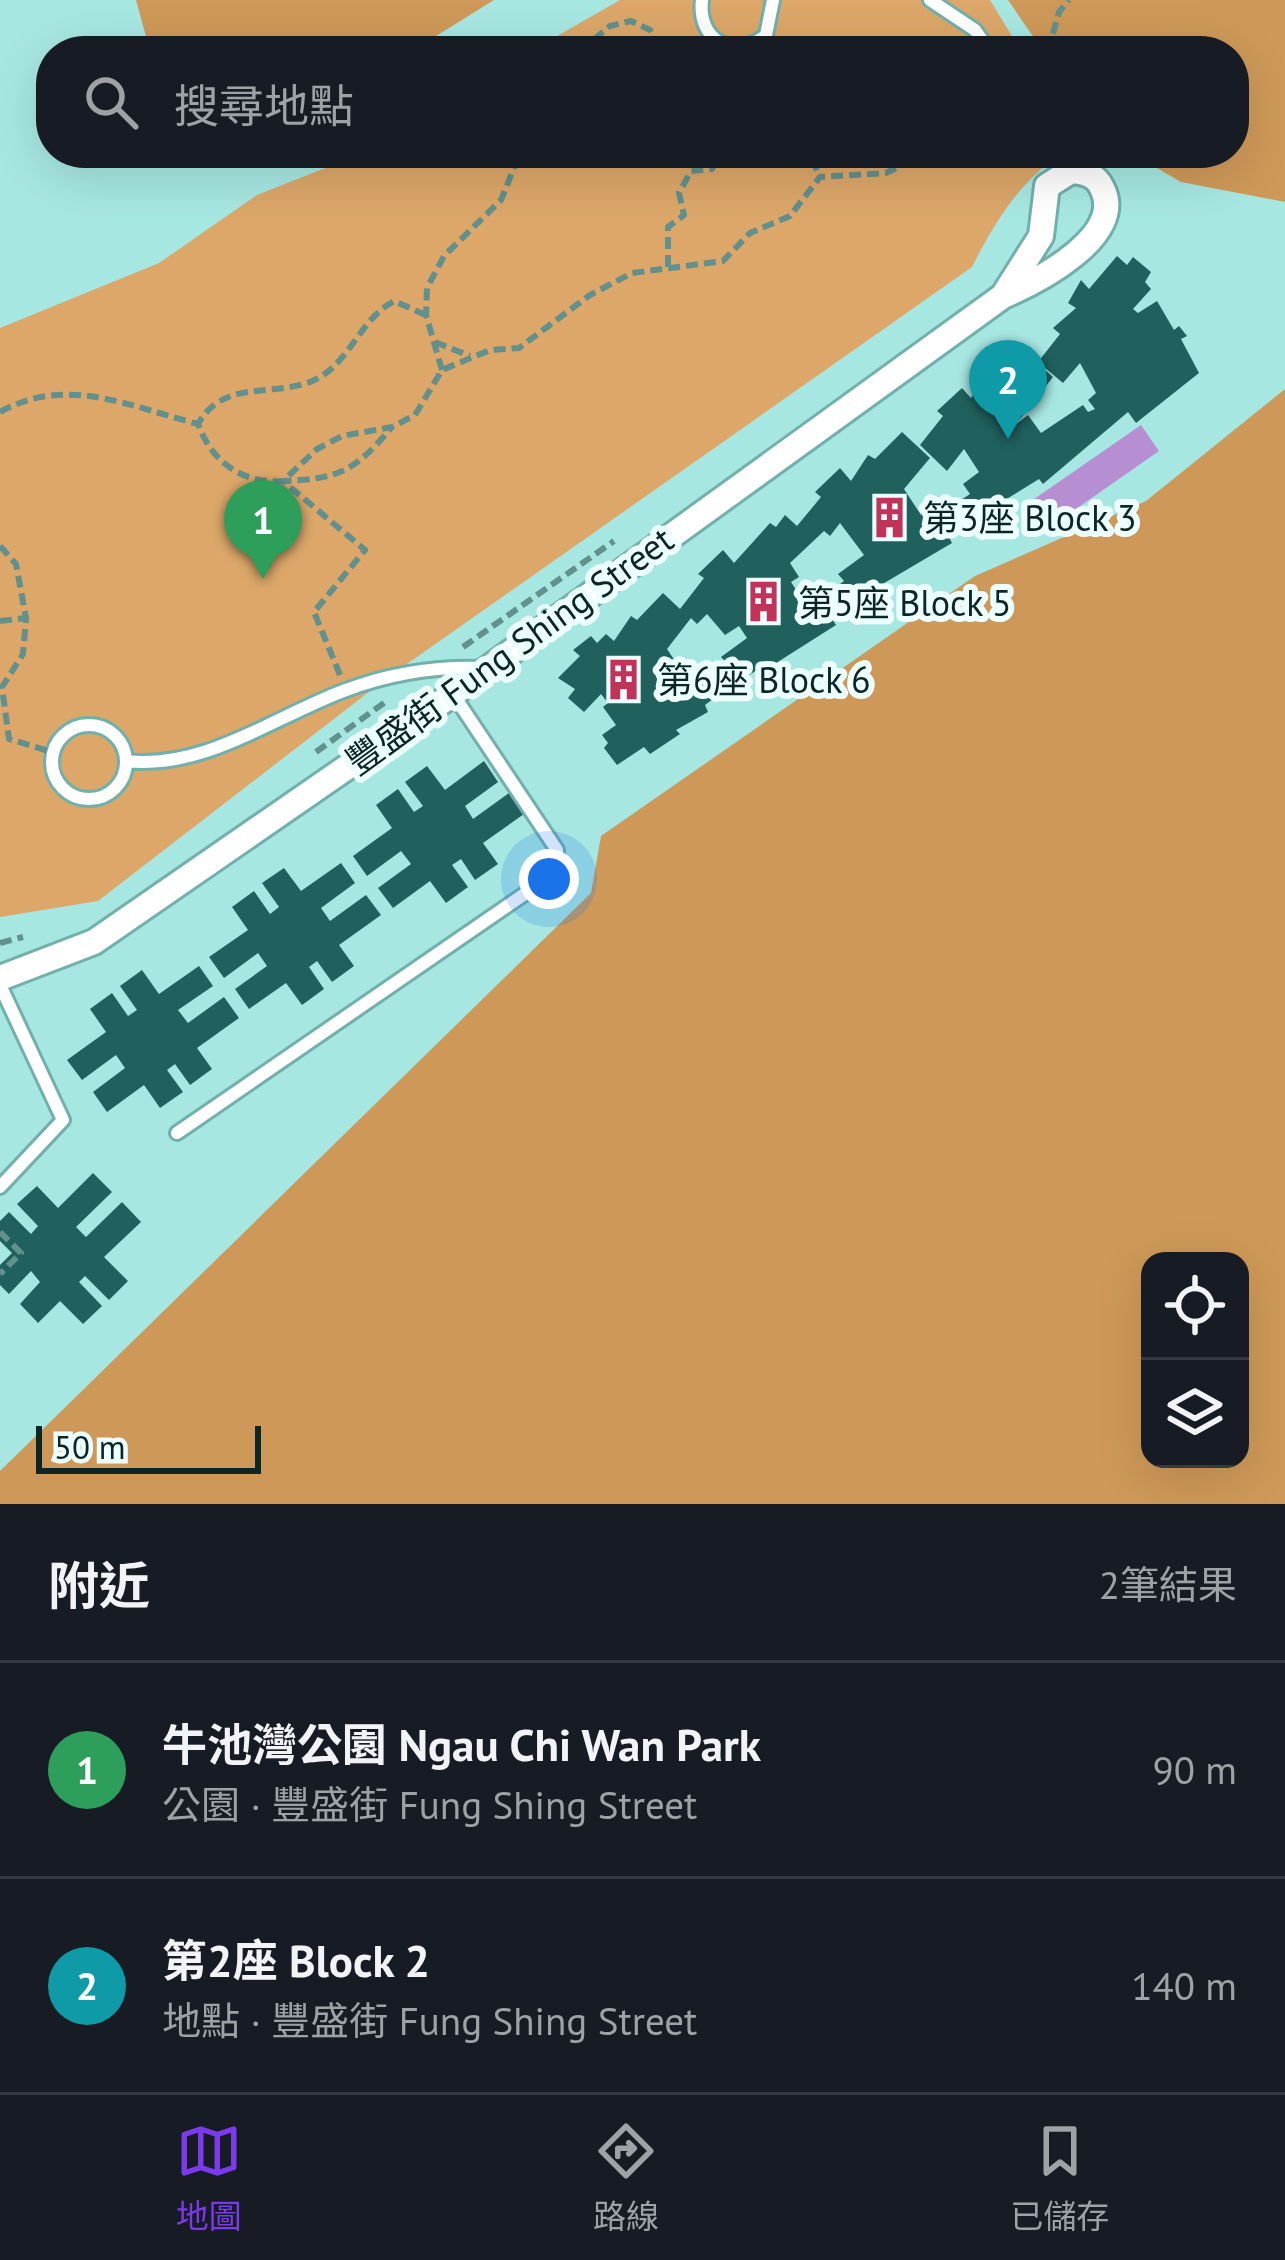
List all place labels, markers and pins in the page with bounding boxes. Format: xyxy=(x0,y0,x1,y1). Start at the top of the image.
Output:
pin: 2 xyxy=(969,340,1047,439)
pin: 1 xyxy=(224,480,302,579)
building icon: 第3座 Block 3 xyxy=(866,494,912,540)
place label: 第3座 Block 3 xyxy=(923,494,1137,541)
building icon: 第5座 Block 5 xyxy=(741,579,787,625)
place label: 第5座 Block 5 xyxy=(798,579,1012,626)
building icon: 第6座 Block 6 xyxy=(600,656,646,702)
place label: 第6座 Block 6 xyxy=(657,656,871,703)

